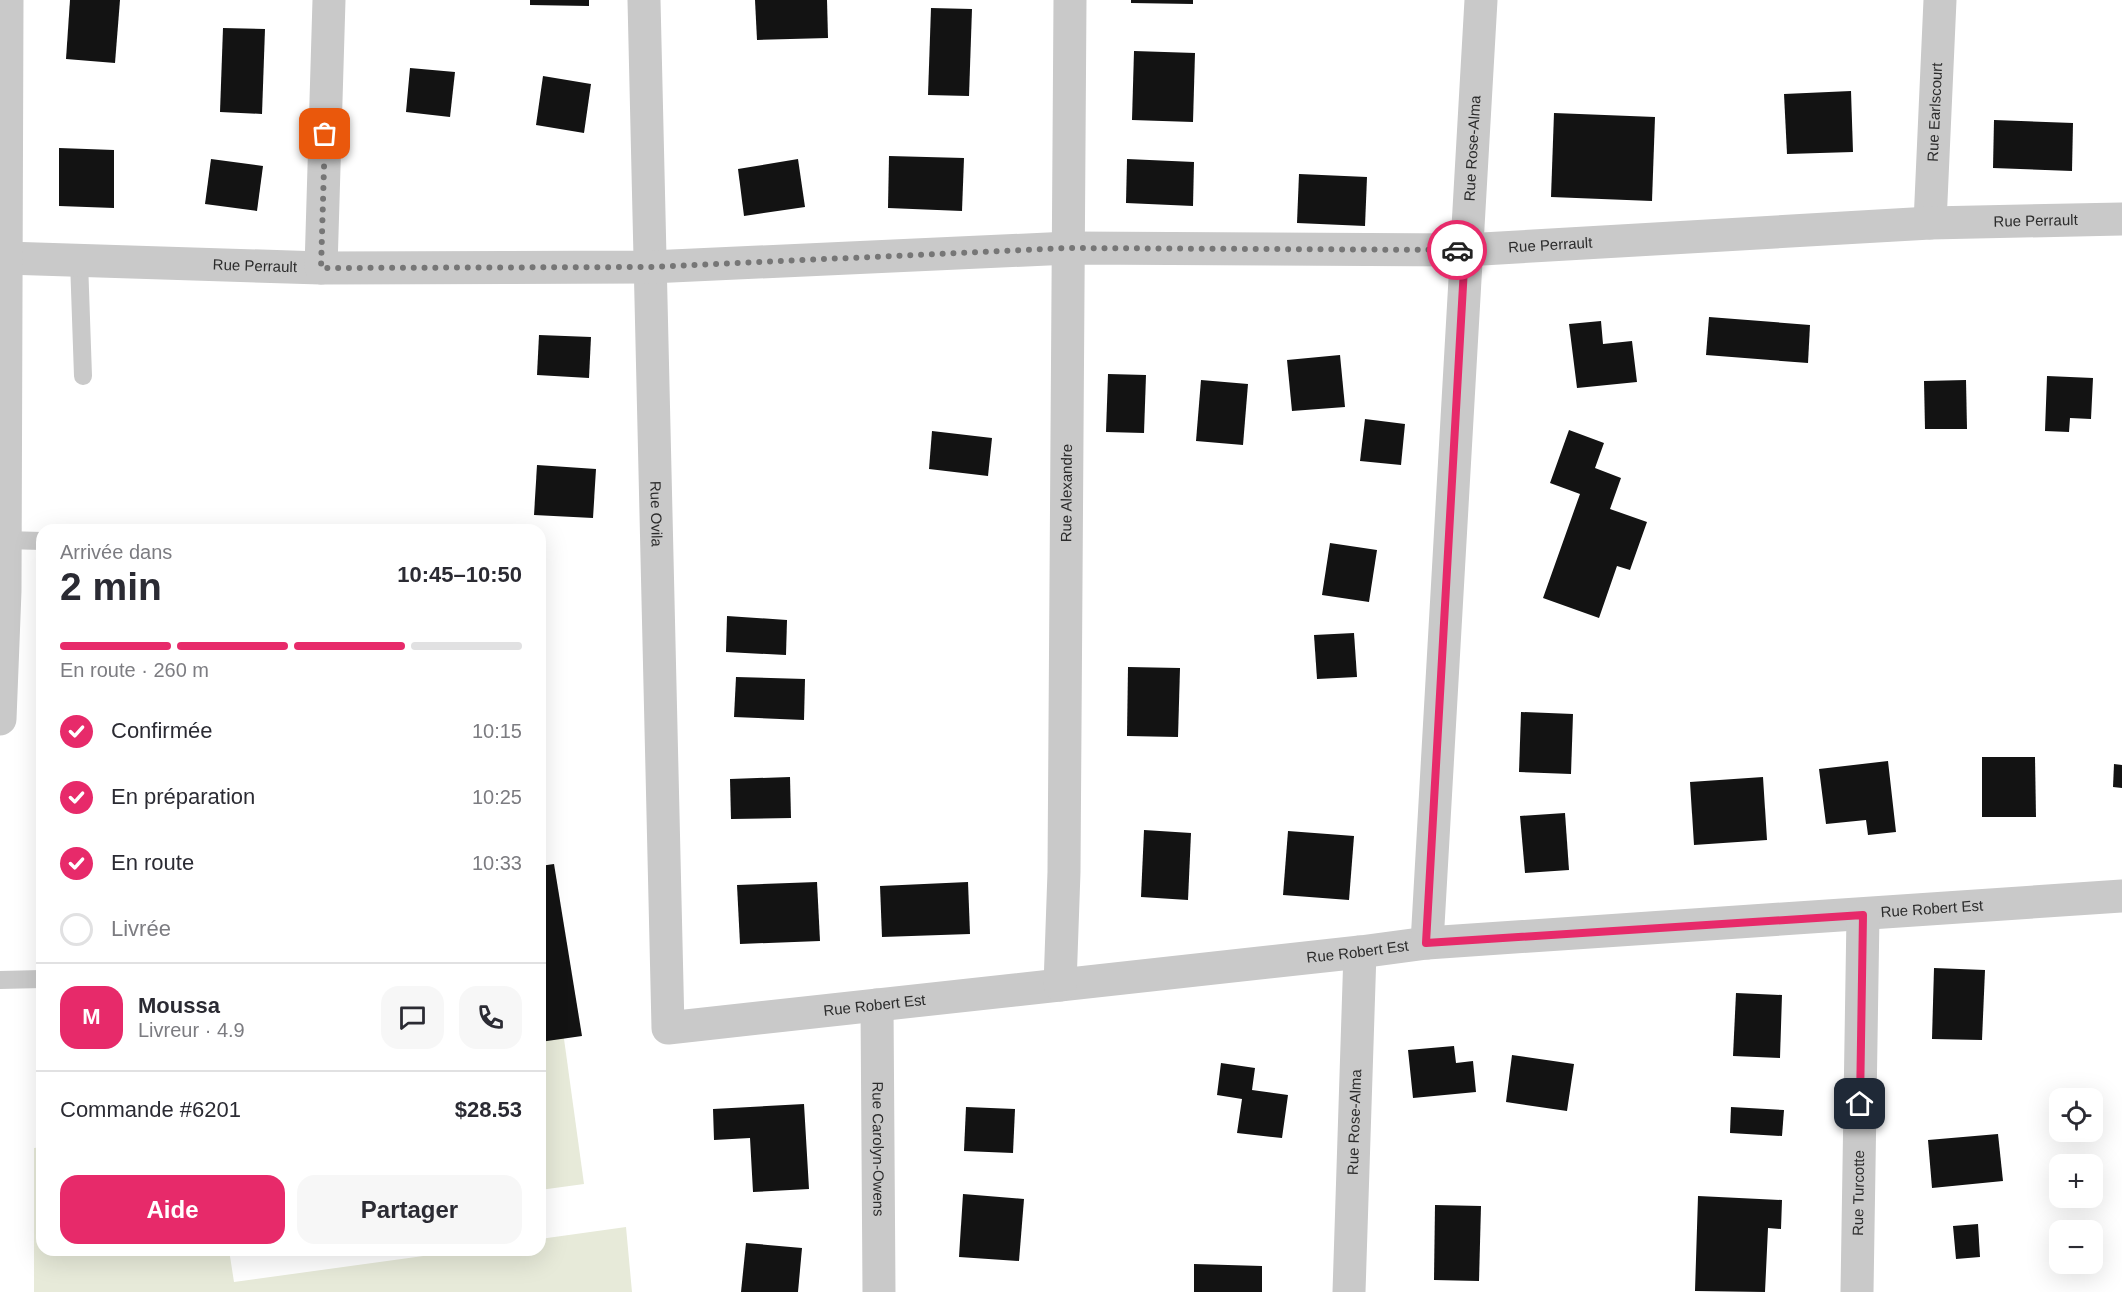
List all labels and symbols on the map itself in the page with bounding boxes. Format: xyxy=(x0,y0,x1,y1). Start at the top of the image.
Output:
street label: Rue Earlscourt xyxy=(1924,61,1945,162)
street label: Rue Rose-Alma xyxy=(1460,94,1484,202)
pin xyxy=(299,108,350,159)
street label: Rue Perrault xyxy=(1993,211,2079,230)
courier xyxy=(1427,220,1487,280)
street label: Rue Perrault xyxy=(1508,234,1594,255)
street label: Rue Perrault xyxy=(213,256,298,275)
street label: Rue Alexandre xyxy=(1057,444,1075,542)
street label: Rue Ovila xyxy=(647,481,666,548)
street label: Rue Robert Est xyxy=(1880,896,1984,920)
street label: Rue Robert Est xyxy=(1306,936,1410,966)
street label: Rue Robert Est xyxy=(822,991,927,1019)
street label: Rue Rose-Alma xyxy=(1344,1068,1364,1175)
pin xyxy=(1834,1078,1885,1129)
street label: Rue Carolyn-Owens xyxy=(870,1081,887,1217)
street label: Rue Turcotte xyxy=(1849,1150,1867,1236)

